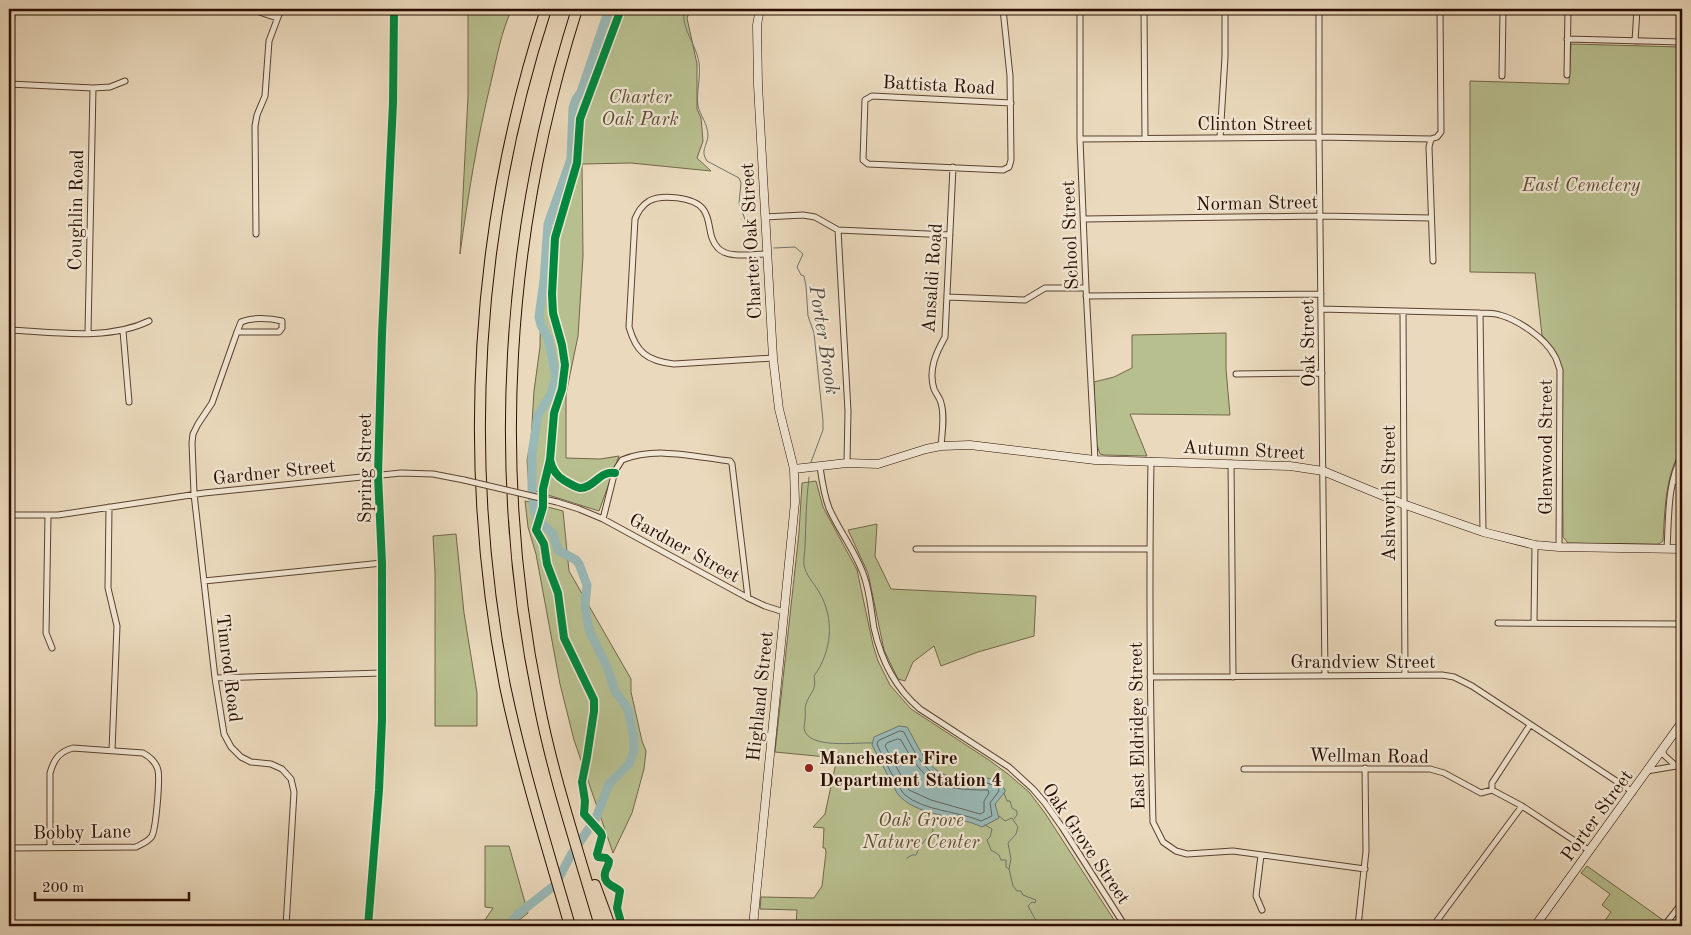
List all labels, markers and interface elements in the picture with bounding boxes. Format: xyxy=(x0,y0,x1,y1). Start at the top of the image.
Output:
street label: Battista Road xyxy=(882,74,996,99)
park label: Charter Oak Park xyxy=(601,89,679,130)
street label: Clinton Street xyxy=(1197,116,1313,135)
street label: Coughlin Road xyxy=(67,149,88,271)
street label: Charter Oak Street xyxy=(739,162,766,320)
park label: East Cemetery xyxy=(1521,177,1640,196)
street label: School Street xyxy=(1060,180,1083,290)
street label: Norman Street xyxy=(1196,194,1318,215)
street label: Ansaldi Road xyxy=(920,222,947,334)
water label: Porter Brook xyxy=(804,283,842,397)
street label: Oak Street xyxy=(1299,299,1320,387)
street label: Glenwood Street xyxy=(1538,379,1557,515)
street label: Spring Street xyxy=(357,413,376,523)
street label: Ashworth Street xyxy=(1381,425,1400,561)
street label: Autumn Street xyxy=(1182,439,1306,464)
street label: Gardner Street xyxy=(212,458,337,489)
street label: Gardner Street xyxy=(625,511,742,587)
street label: Timrod Road xyxy=(211,613,244,723)
street label: Highland Street xyxy=(745,630,778,762)
street label: East Eldridge Street xyxy=(1128,642,1149,810)
street label: Grandview Street xyxy=(1290,654,1436,673)
street label: Wellman Road xyxy=(1309,747,1429,768)
place label: Manchester Fire Department Station 4 xyxy=(819,750,1002,791)
marker: Manchester Fire Department Station 4 xyxy=(803,762,815,774)
street label: Porter Street xyxy=(1559,767,1637,866)
street label: Oak Grove Street xyxy=(1037,780,1132,908)
park label: Oak Grove Nature Center xyxy=(862,812,980,853)
street label: Bobby Lane xyxy=(33,823,131,844)
scale bar xyxy=(35,870,189,902)
text: 200 m xyxy=(42,881,84,896)

